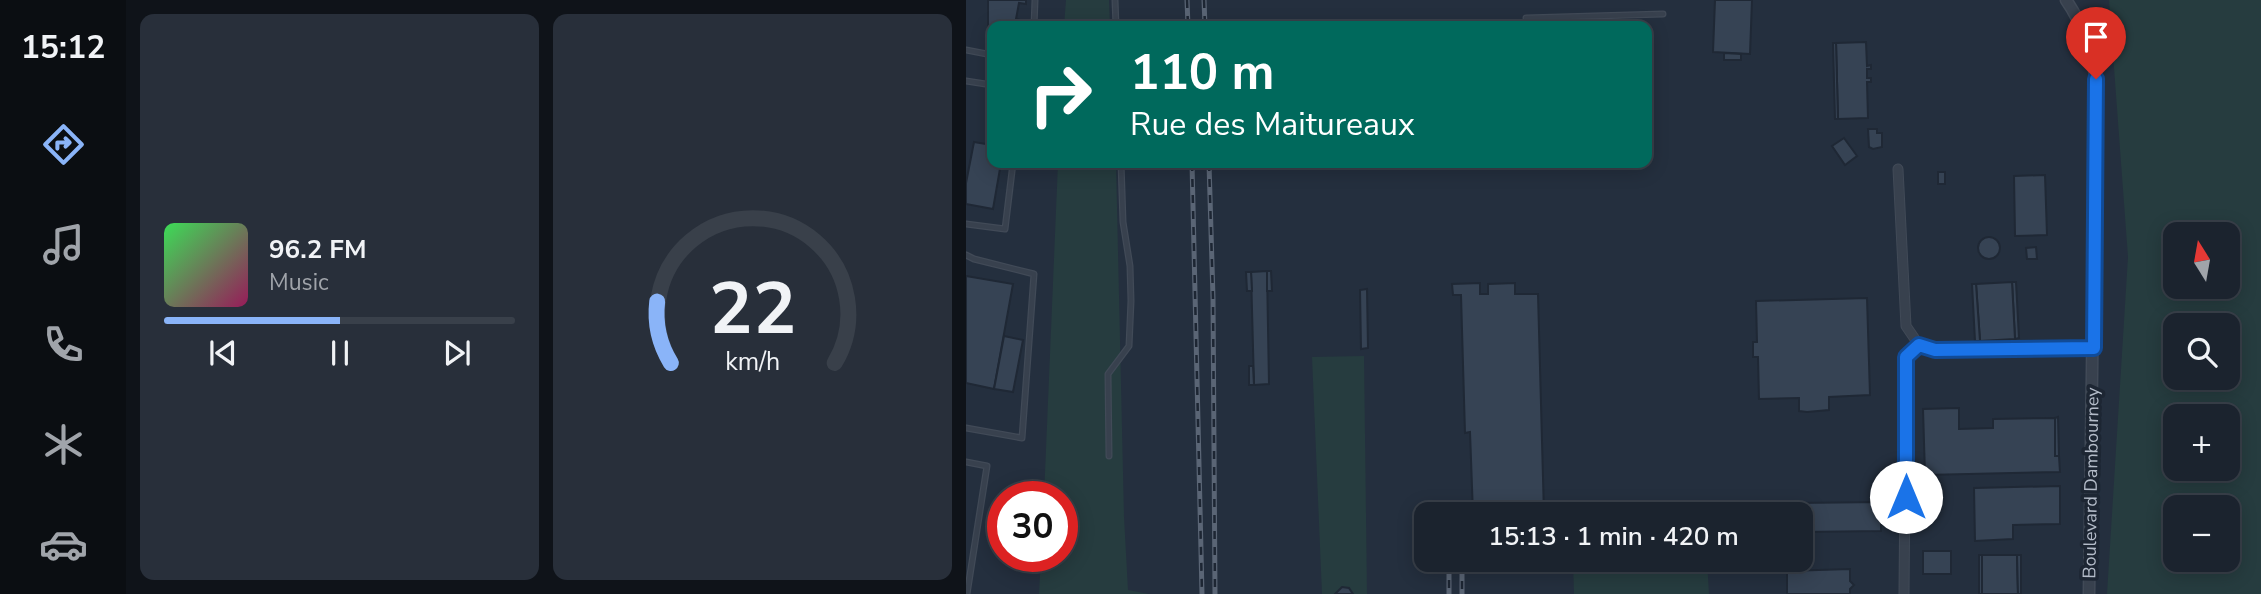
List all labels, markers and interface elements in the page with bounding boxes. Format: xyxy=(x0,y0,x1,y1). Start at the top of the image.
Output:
pin xyxy=(2066,7,2126,79)
icon: arrive xyxy=(2077,18,2115,56)
text: 15:12 xyxy=(21,26,105,69)
text: 110 m xyxy=(1130,39,1274,106)
icon: right xyxy=(1015,49,1106,140)
text: Rue des Maitureaux xyxy=(1130,103,1415,146)
icon: directions xyxy=(39,120,88,169)
icon: music xyxy=(39,220,88,269)
north arrow xyxy=(2163,222,2240,299)
map controls xyxy=(2163,222,2240,572)
text: 96.2 FM xyxy=(269,232,366,267)
text: 22 xyxy=(709,259,796,359)
text: Music xyxy=(269,267,329,298)
button: search xyxy=(2163,313,2240,390)
icon: phone xyxy=(39,320,88,369)
icon: previous xyxy=(204,334,242,372)
icon: pause xyxy=(321,334,359,372)
icon: next xyxy=(438,334,476,372)
text: km/h xyxy=(725,345,780,379)
street label: Boulevard Dambourney xyxy=(2077,386,2105,579)
button: + xyxy=(2163,404,2240,481)
icon: climate xyxy=(39,420,88,469)
position arrow xyxy=(1869,460,1943,534)
speed limit sign: 30 xyxy=(987,481,1078,572)
button: − xyxy=(2163,495,2240,572)
text: 15:13 · 1 min · 420 m xyxy=(1488,519,1739,554)
icon: car xyxy=(39,520,88,569)

